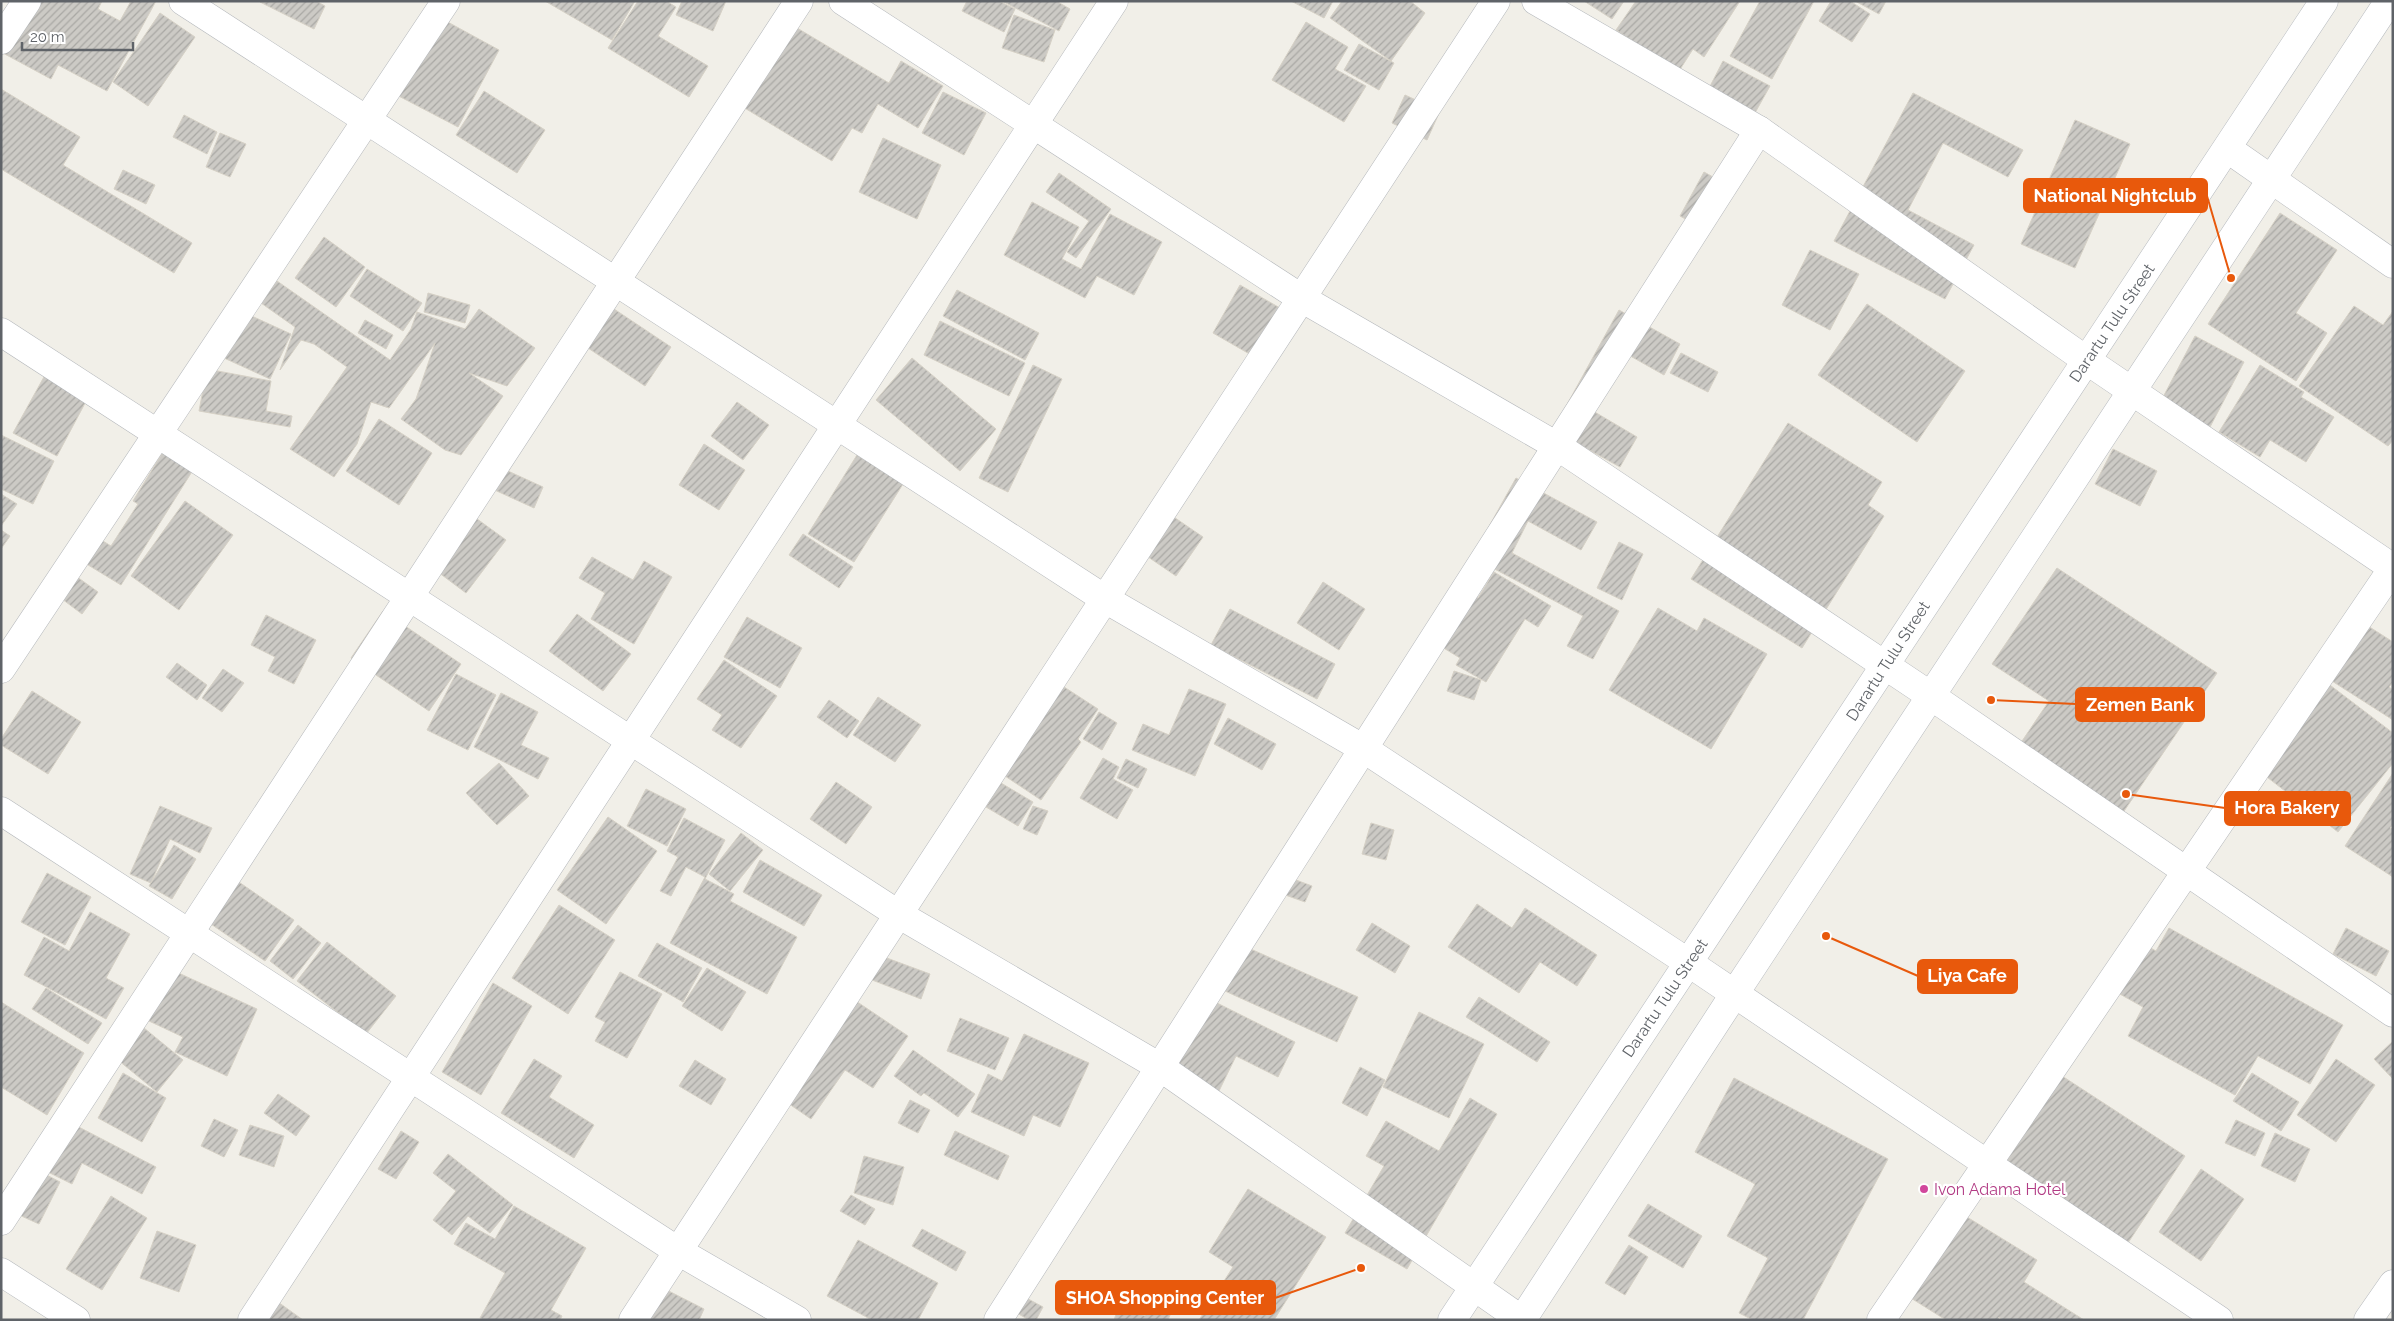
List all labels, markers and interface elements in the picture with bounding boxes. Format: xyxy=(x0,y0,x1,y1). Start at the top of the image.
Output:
scale bar xyxy=(22,20,134,52)
text: 20 m xyxy=(30,28,65,46)
callout: National Nightclub xyxy=(2024,179,2207,212)
text: National Nightclub xyxy=(2034,185,2196,206)
street label: Darartu Tulu Street xyxy=(2065,260,2159,386)
street label: Darartu Tulu Street xyxy=(1842,597,1934,724)
callout: Zemen Bank xyxy=(2076,688,2204,721)
text: Zemen Bank xyxy=(2086,694,2195,715)
callout: Hora Bakery xyxy=(2225,792,2350,825)
text: Hora Bakery xyxy=(2234,797,2340,818)
street label: Darartu Tulu Street xyxy=(1618,935,1712,1061)
callout: Liya Cafe xyxy=(1918,960,2017,993)
text: Liya Cafe xyxy=(1927,965,2007,986)
place label: Ivon Adama Hotel xyxy=(1934,1180,2066,1199)
marker: Ivon Adama Hotel xyxy=(1918,1183,1930,1195)
callout: SHOA Shopping Center xyxy=(1056,1281,1275,1314)
text: SHOA Shopping Center xyxy=(1066,1287,1264,1308)

